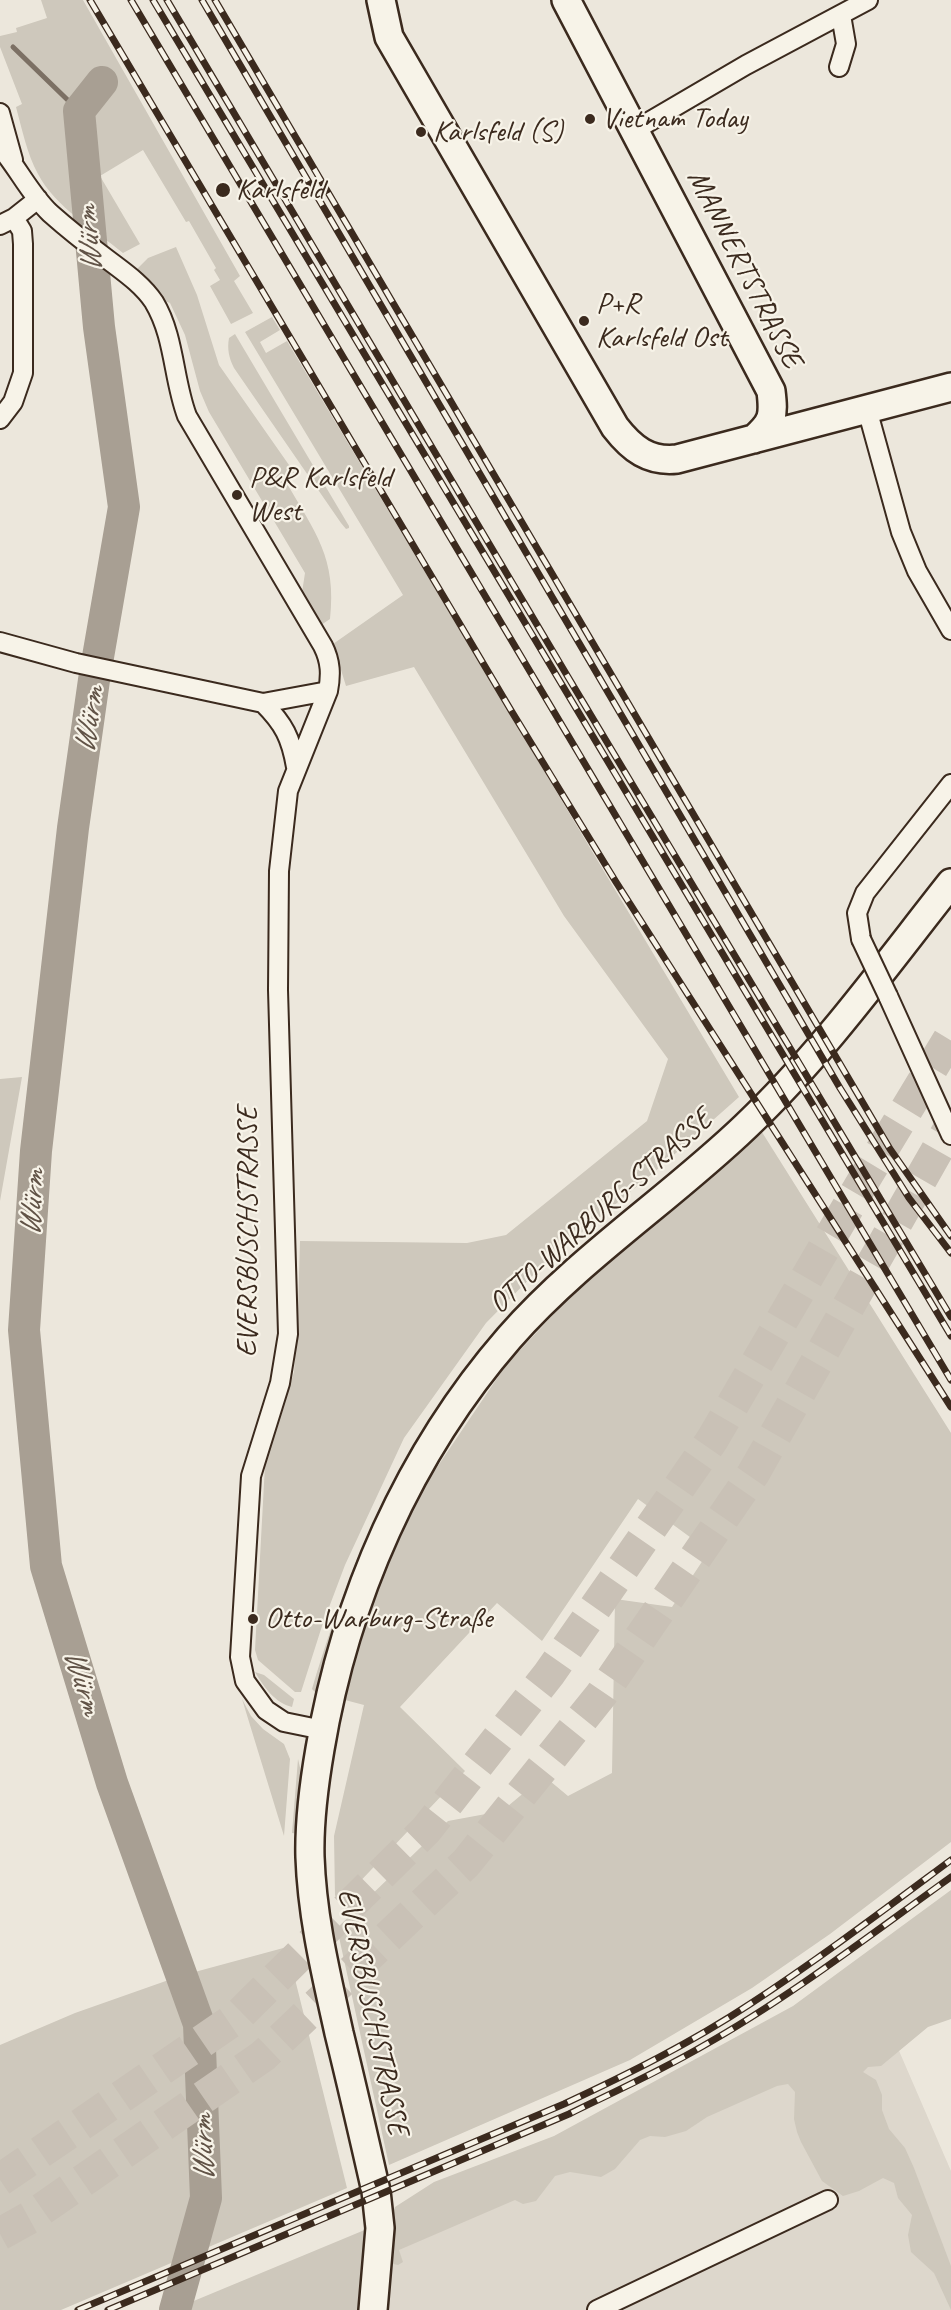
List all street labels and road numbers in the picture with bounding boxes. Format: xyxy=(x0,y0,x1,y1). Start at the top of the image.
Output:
street label: MANNERTSTRASSE xyxy=(679,164,809,374)
street label: OTTO-WARBURG-STRASSE xyxy=(482,1102,720,1322)
street label: EVERSBUSCHSTRASSE xyxy=(230,1107,266,1357)
street label: EVERSBUSCHSTRASSE xyxy=(328,1886,416,2138)

